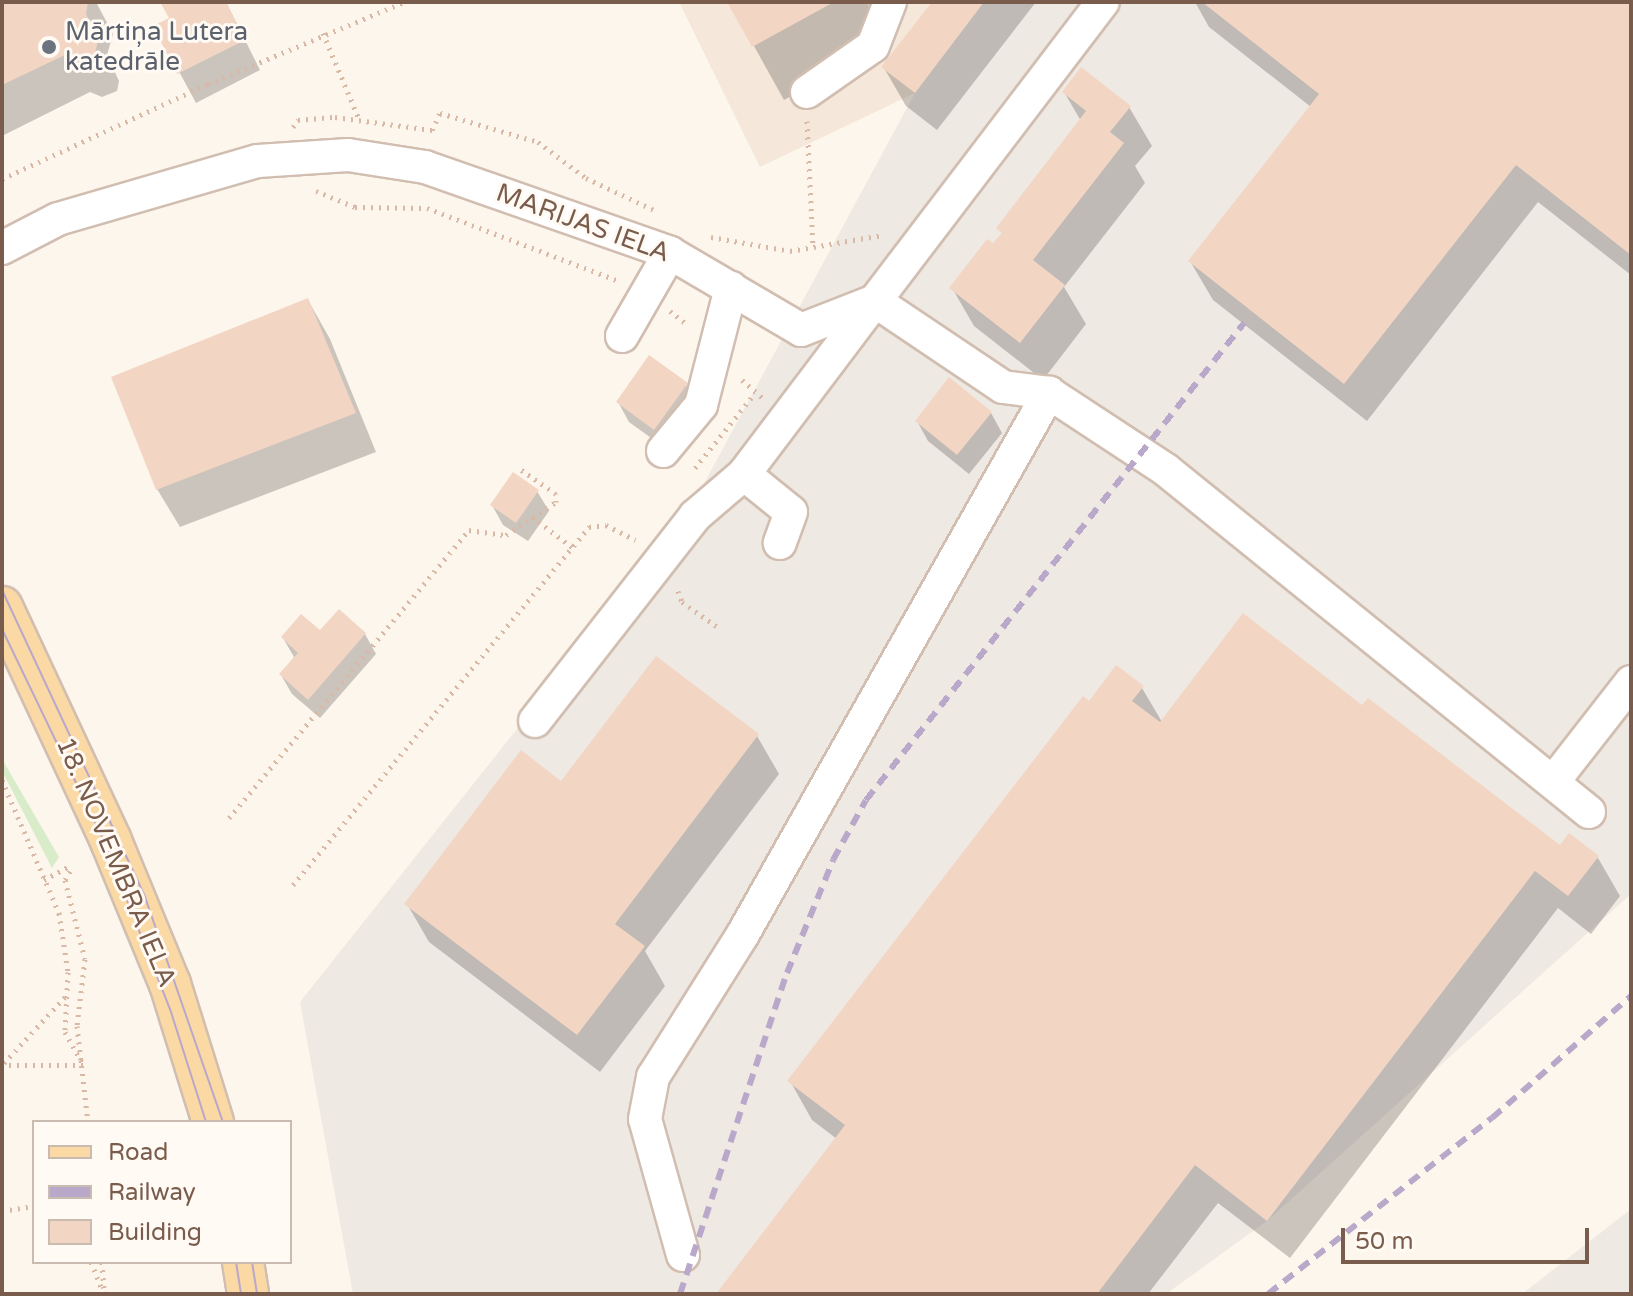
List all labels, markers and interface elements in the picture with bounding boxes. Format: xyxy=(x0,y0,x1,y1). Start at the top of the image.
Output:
place label: Mārtiņa Lutera katedrāle xyxy=(65,16,248,78)
marker: Mārtiņa Lutera katedrāle xyxy=(40,38,58,56)
street label: MARIJAS IELA xyxy=(492,177,674,269)
street label: 18. NOVEMBRA IELA xyxy=(49,733,183,991)
legend xyxy=(32,1120,292,1264)
text: Road xyxy=(108,1138,168,1167)
text: Railway xyxy=(108,1178,196,1207)
scale bar xyxy=(1345,1212,1593,1262)
text: Building xyxy=(108,1218,202,1247)
text: 50 m xyxy=(1355,1227,1413,1256)

